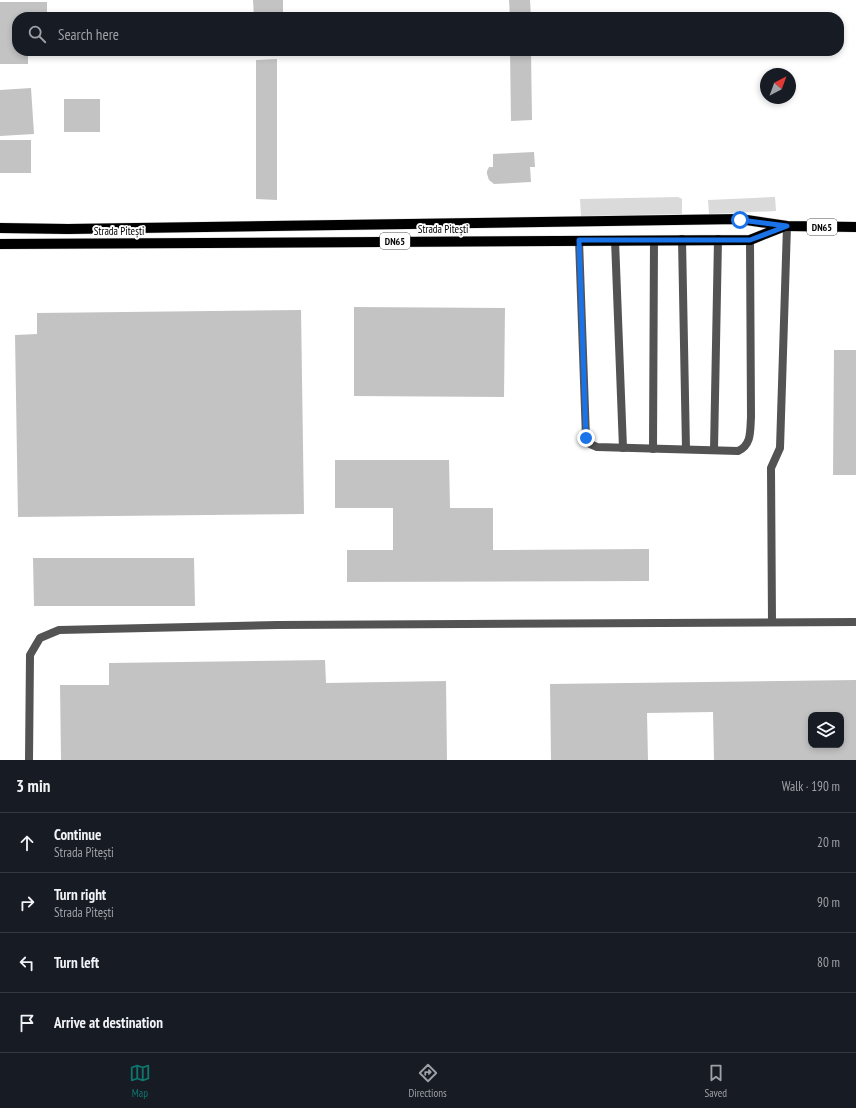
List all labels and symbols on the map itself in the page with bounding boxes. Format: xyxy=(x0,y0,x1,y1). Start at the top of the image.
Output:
north arrow xyxy=(760,68,796,104)
route start xyxy=(731,211,749,229)
road number: DN65 xyxy=(807,219,837,235)
street label: Strada Pitești xyxy=(418,222,468,236)
street label: Strada Pitești xyxy=(94,224,144,238)
road number: DN65 xyxy=(380,233,410,249)
route end xyxy=(577,429,595,447)

